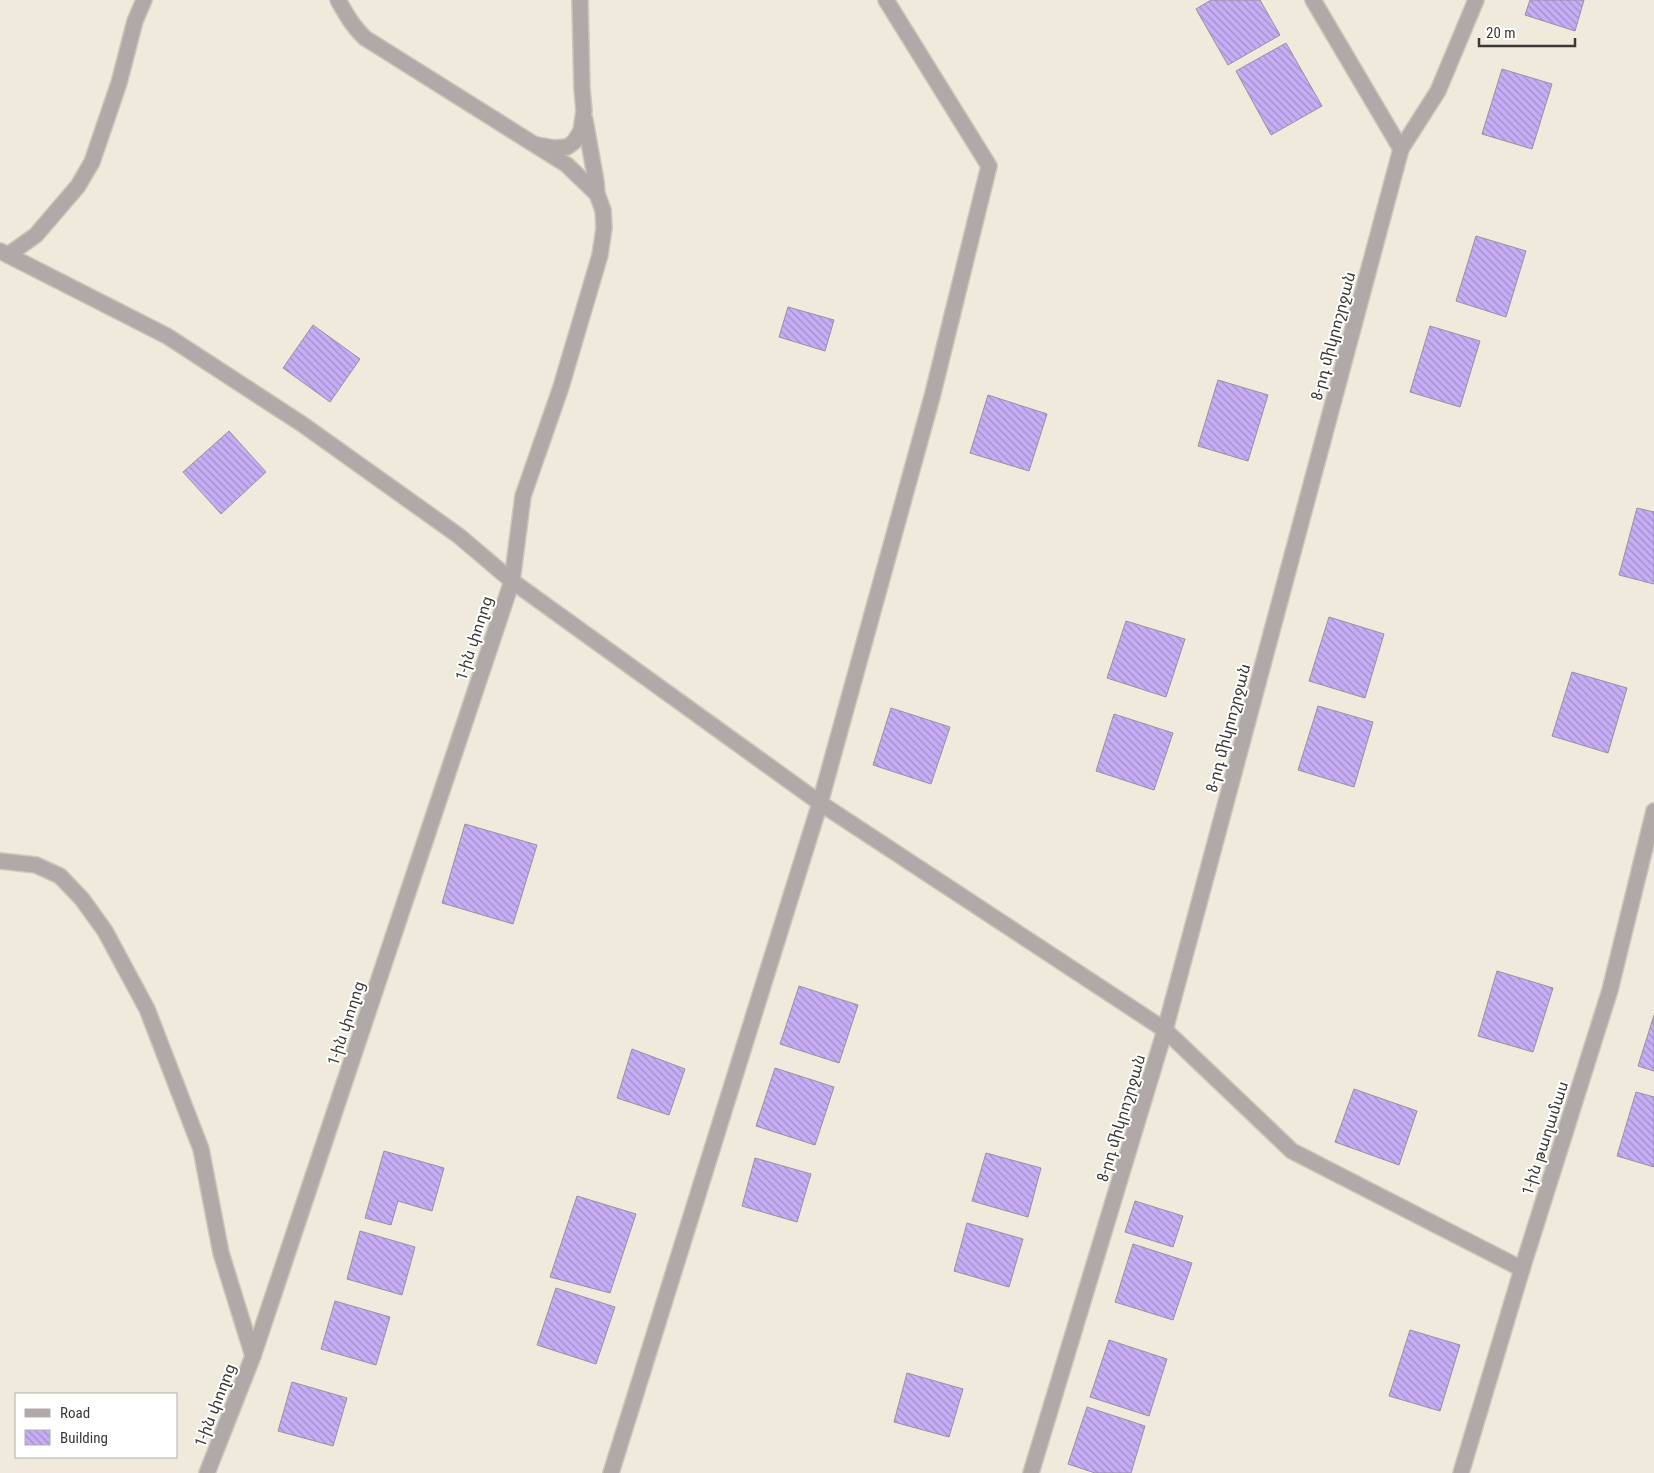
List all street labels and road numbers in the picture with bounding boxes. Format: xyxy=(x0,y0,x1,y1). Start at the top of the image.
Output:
street label: 8-րդ միկրոշրջան xyxy=(1307,270,1359,402)
street label: 1-ին փողոց xyxy=(451,593,497,683)
street label: 8-րդ միկրոշրջան xyxy=(1202,662,1254,794)
street label: 1-ին փողոց xyxy=(323,978,369,1068)
street label: 8-րդ միկրոշրջան xyxy=(1093,1052,1149,1184)
street label: 1-ին թաղամաս xyxy=(1518,1079,1572,1197)
street label: 1-ին փողոց xyxy=(190,1361,240,1449)

